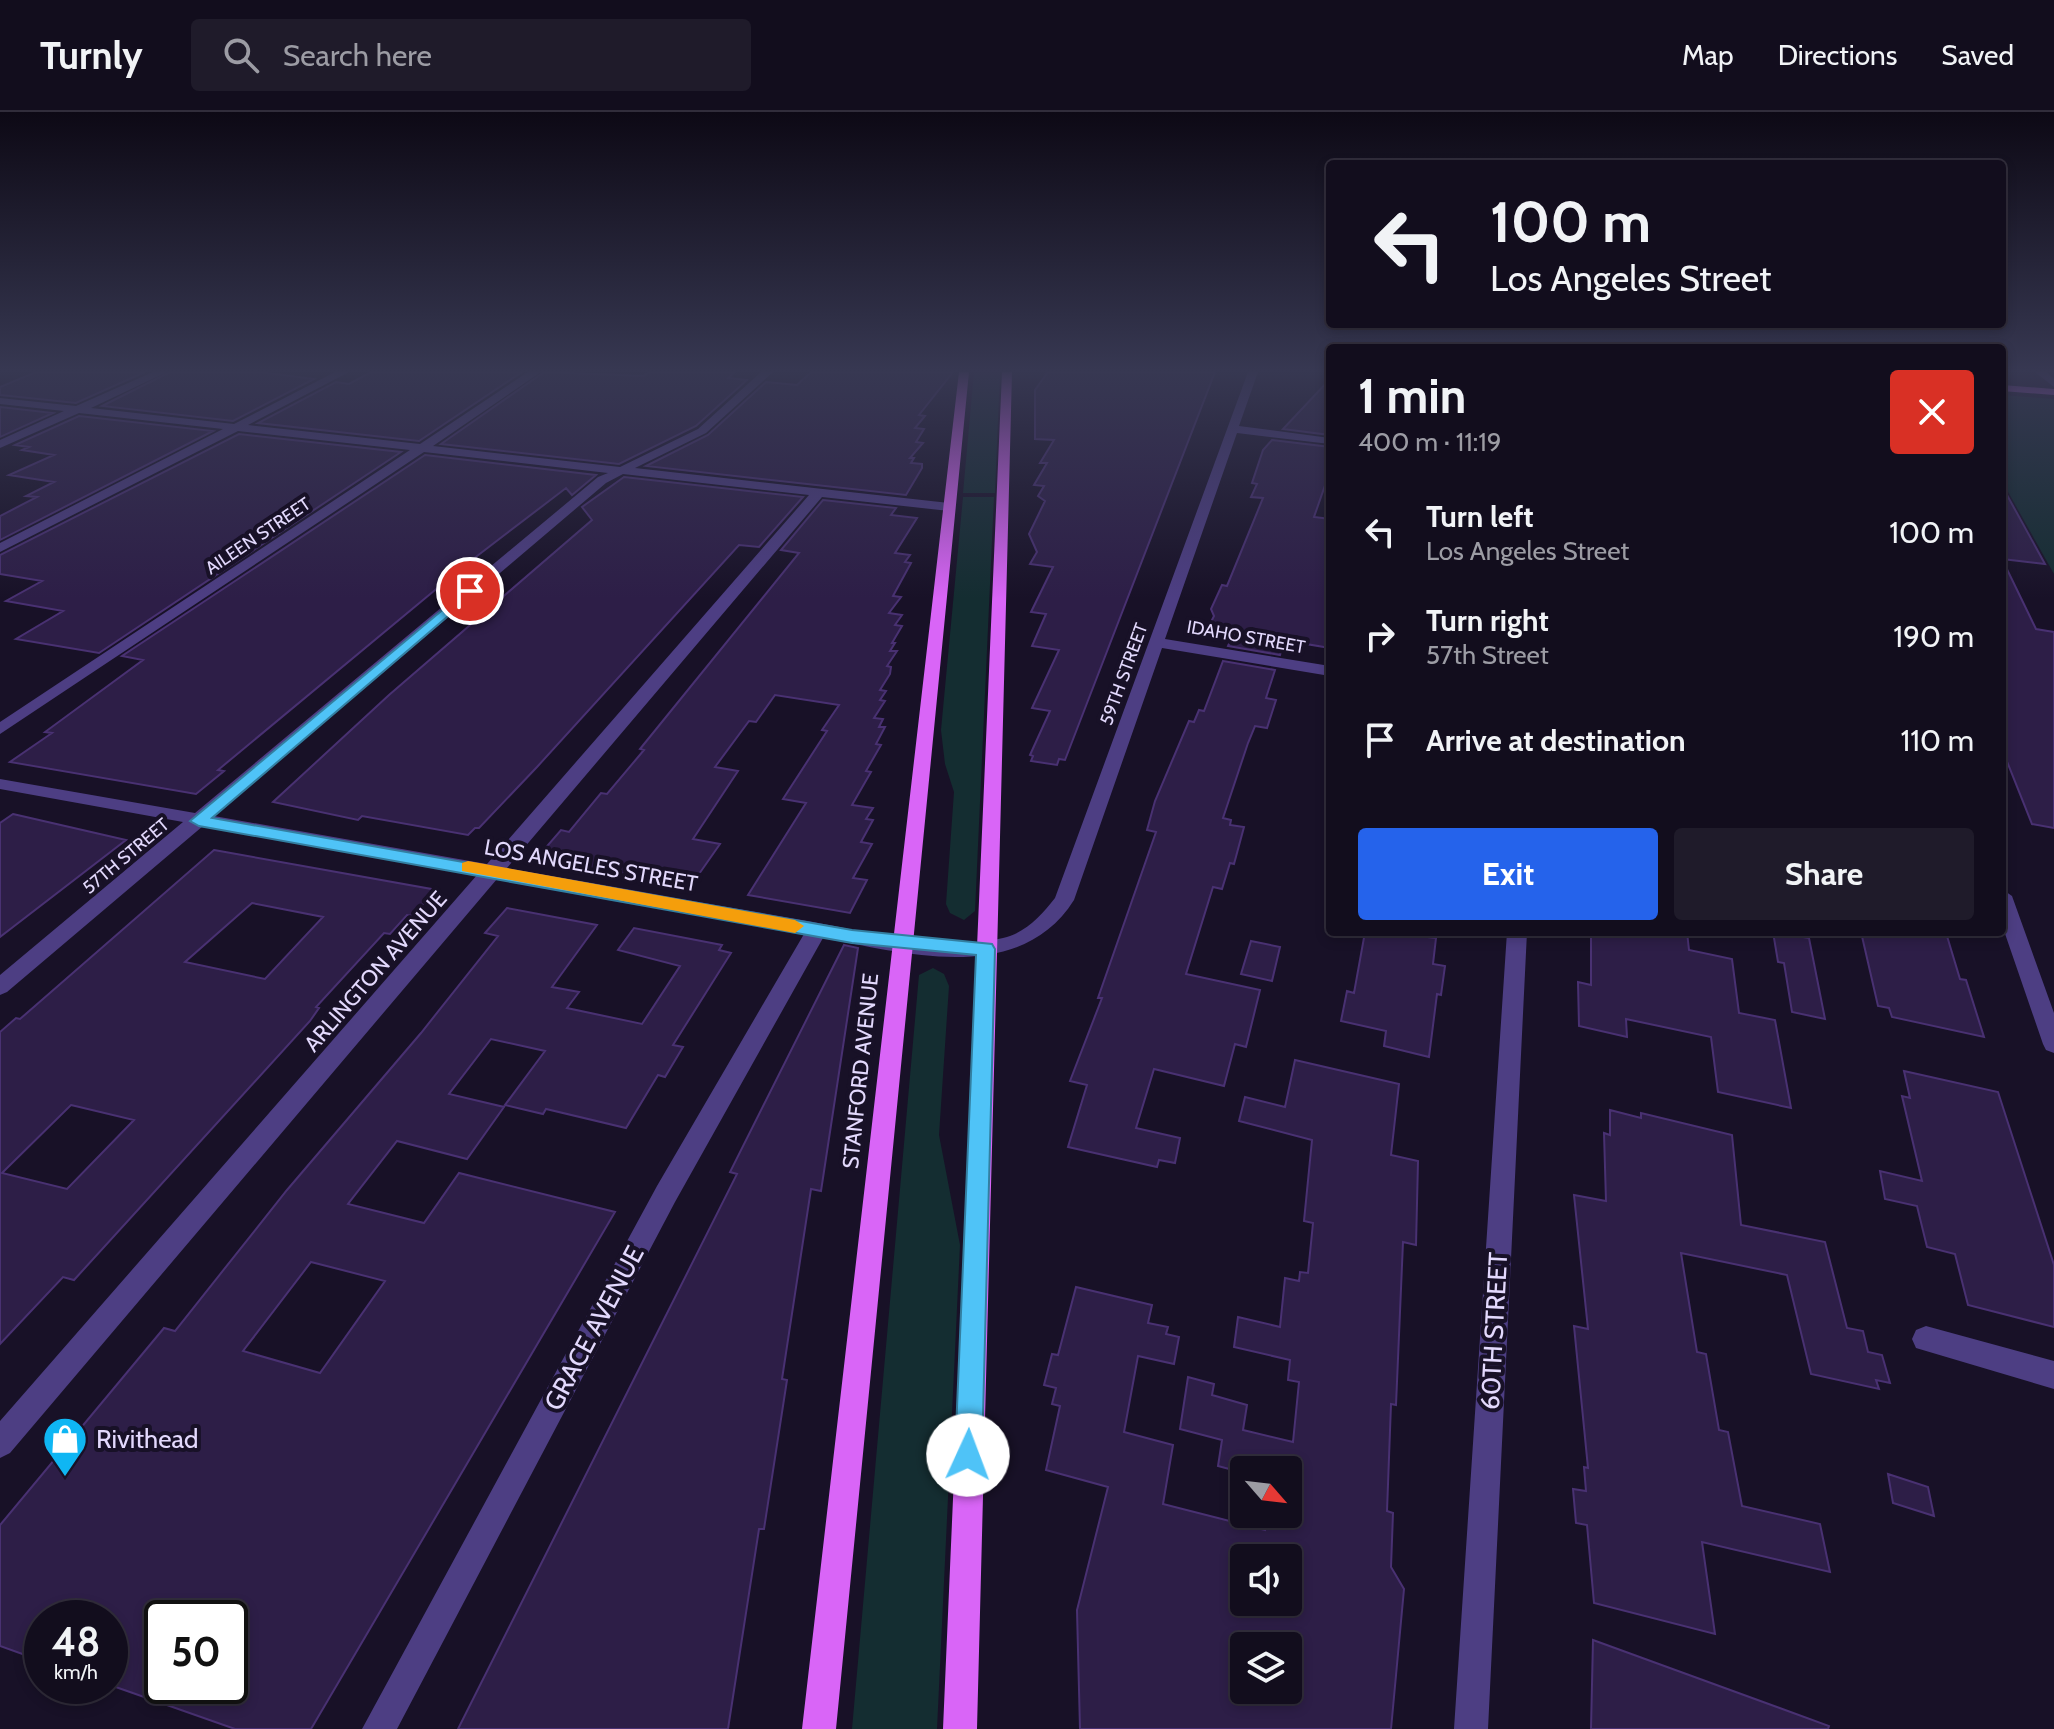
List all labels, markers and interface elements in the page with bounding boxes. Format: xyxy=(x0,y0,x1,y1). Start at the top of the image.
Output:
search box xyxy=(191,19,751,91)
text: Turnly xyxy=(40,32,143,79)
icon: search xyxy=(219,33,263,77)
text: Search here xyxy=(283,37,432,74)
text: Map xyxy=(1682,38,1734,72)
text: Directions xyxy=(1778,38,1897,72)
text: Saved xyxy=(1941,38,2014,72)
text: 100 m xyxy=(1490,188,1651,256)
icon: left xyxy=(1358,192,1462,296)
text: Los Angeles Street xyxy=(1490,256,1771,300)
text: 1 min xyxy=(1358,367,1466,425)
button: close xyxy=(1890,370,1974,454)
text: 400 m · 11:19 xyxy=(1358,426,1501,458)
street label: AILEEN STREET xyxy=(201,493,315,579)
text: Turn left xyxy=(1426,498,1534,535)
icon: left xyxy=(1358,510,1402,554)
text: 100 m xyxy=(1889,514,1974,551)
text: Los Angeles Street xyxy=(1426,535,1629,567)
pin xyxy=(436,557,504,625)
icon: arrive xyxy=(448,569,492,613)
text: Turn right xyxy=(1426,602,1549,639)
icon: right xyxy=(1358,614,1402,658)
street label: IDAHO STREET xyxy=(1185,616,1307,658)
text: 190 m xyxy=(1893,618,1974,655)
street label: 59TH STREET xyxy=(1095,620,1153,728)
text: 57th Street xyxy=(1426,639,1549,671)
icon: arrive xyxy=(1358,718,1402,762)
text: Arrive at destination xyxy=(1426,722,1686,759)
text: 110 m xyxy=(1900,722,1974,759)
street label: 57TH STREET xyxy=(78,813,174,898)
button: Exit xyxy=(1358,828,1658,920)
button: Share xyxy=(1674,828,1974,920)
street label: LOS ANGELES STREET xyxy=(482,833,700,898)
street label: ARLINGTON AVENUE xyxy=(298,886,452,1057)
street label: STANFORD AVENUE xyxy=(837,972,884,1170)
street label: GRACE AVENUE xyxy=(537,1240,651,1416)
street label: 60TH STREET xyxy=(1474,1251,1514,1411)
position arrow xyxy=(926,1413,1010,1497)
shop icon: Rivithead xyxy=(41,1415,89,1478)
place label: Rivithead xyxy=(96,1423,198,1455)
north arrow xyxy=(1230,1456,1302,1528)
map controls xyxy=(1230,1456,1302,1704)
button: sound xyxy=(1230,1544,1302,1616)
speed limit sign: 50 xyxy=(144,1600,248,1704)
text: 48 xyxy=(52,1617,101,1666)
button: layers xyxy=(1230,1632,1302,1704)
text: km/h xyxy=(54,1660,98,1684)

